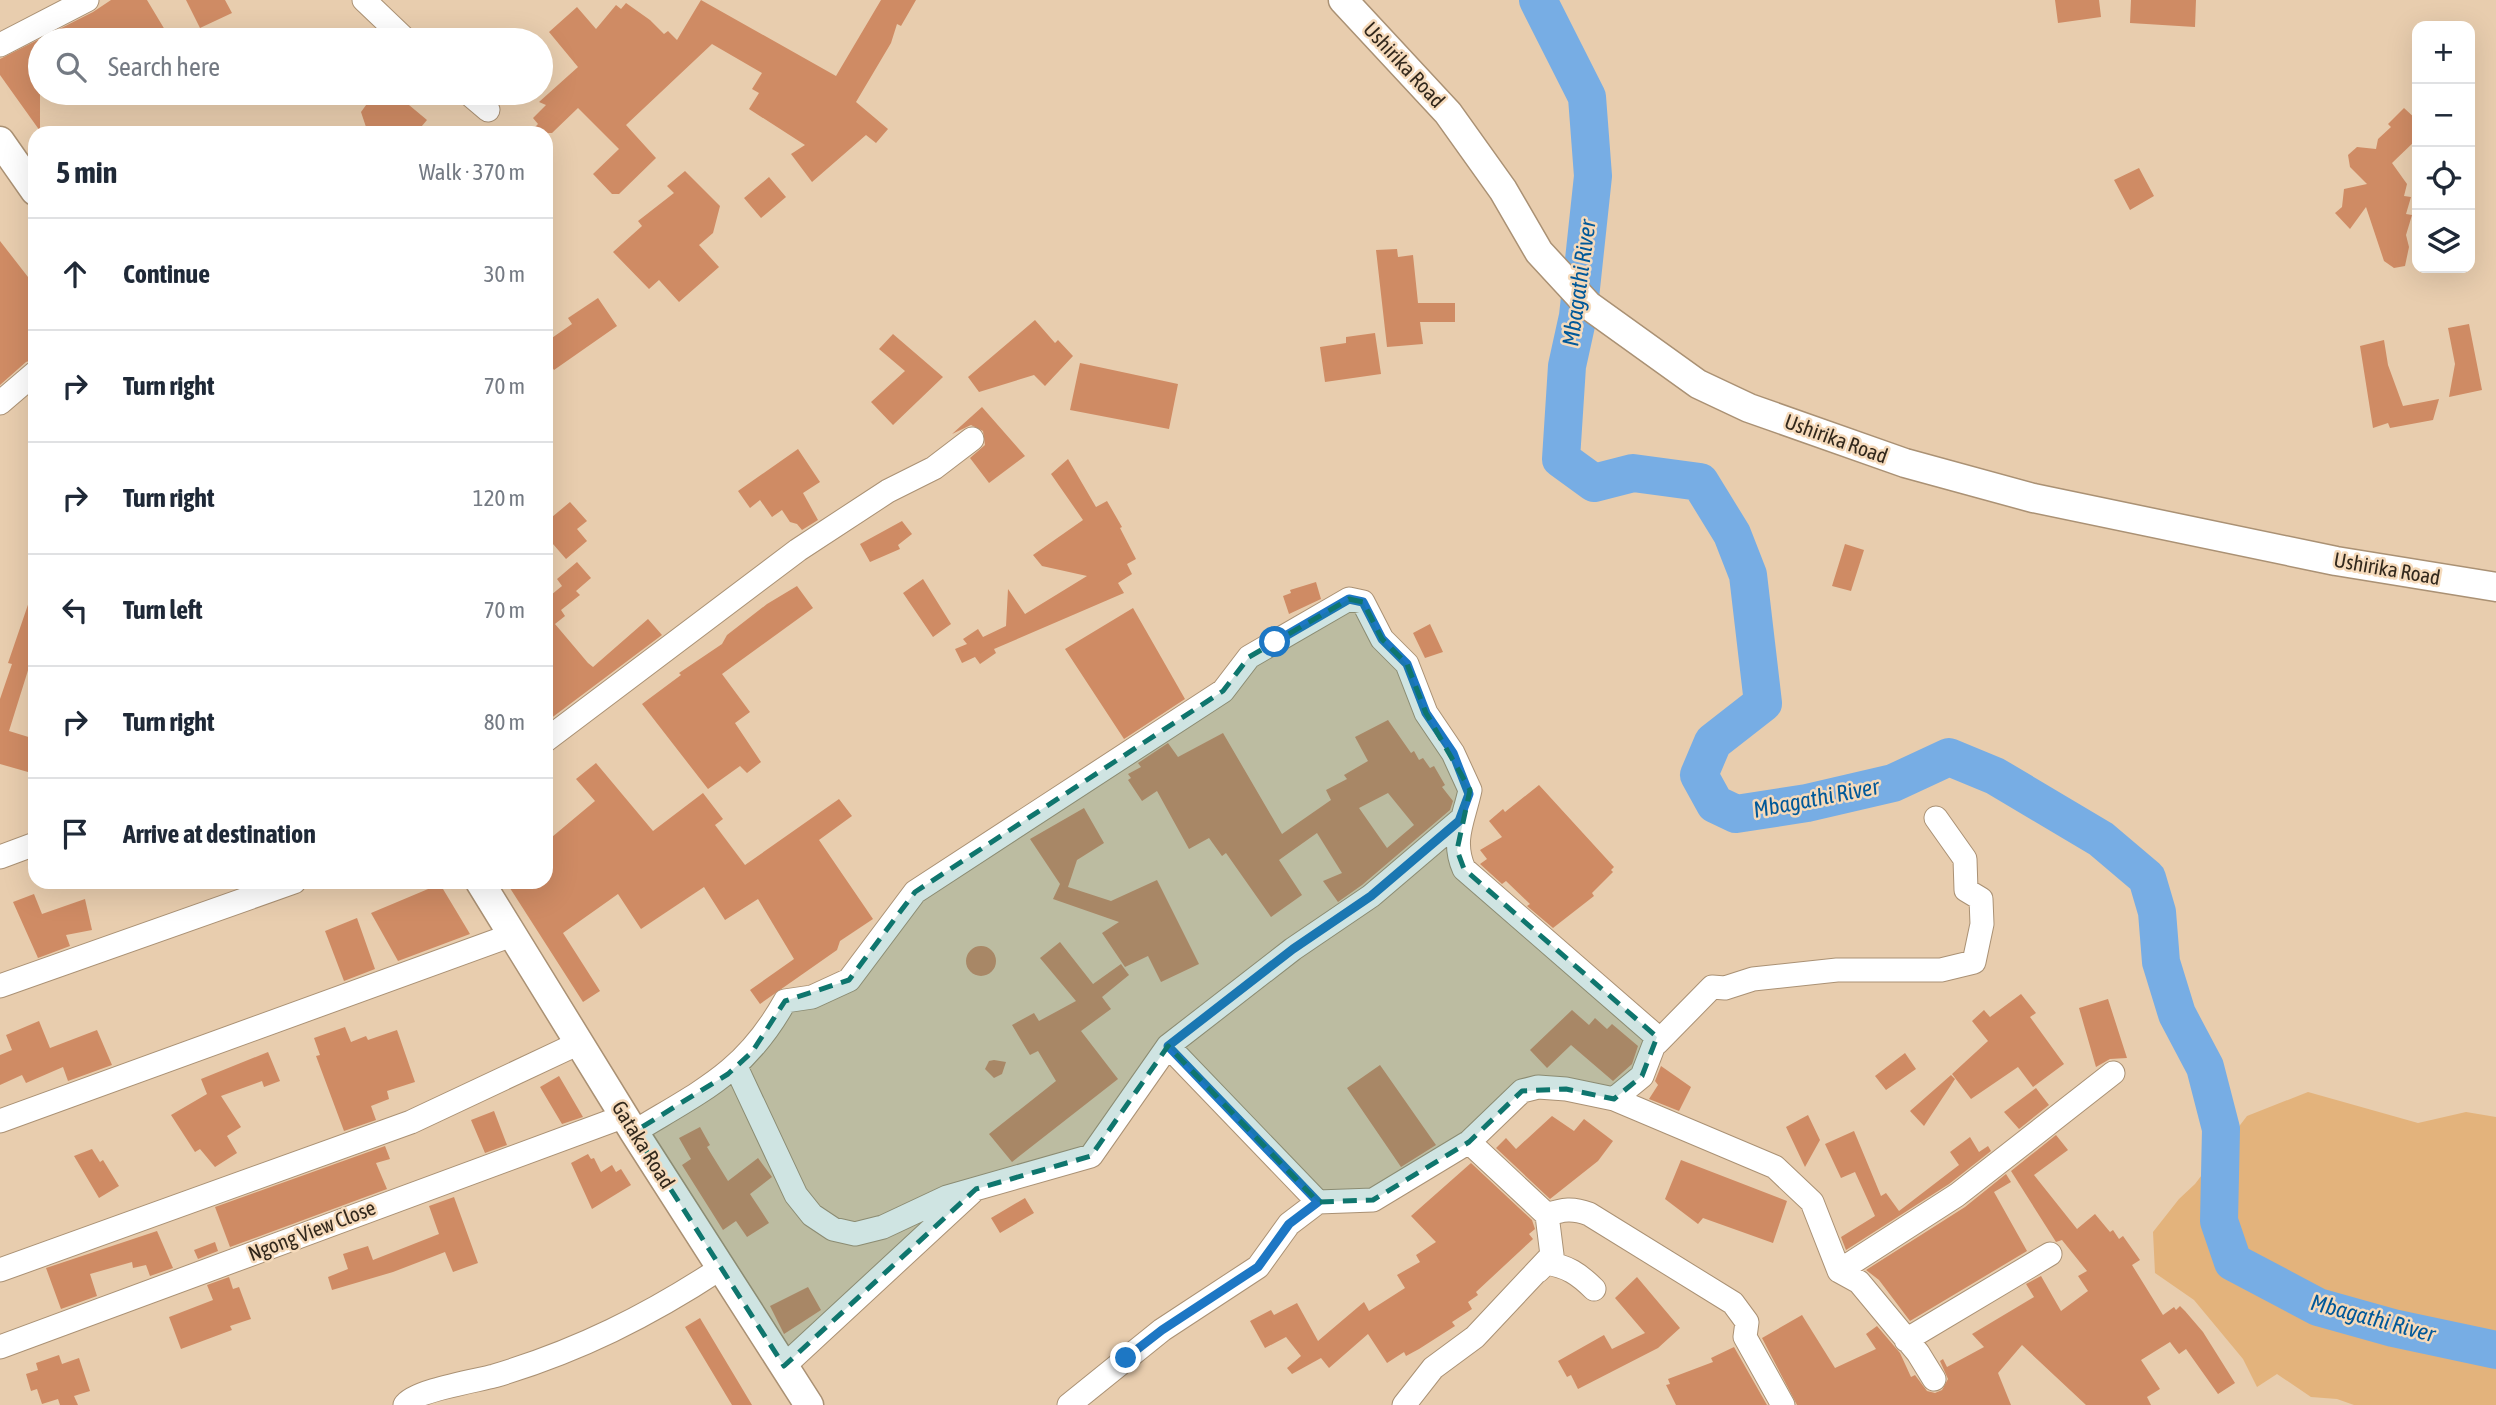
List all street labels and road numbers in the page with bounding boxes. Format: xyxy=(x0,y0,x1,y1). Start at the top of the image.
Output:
street label: Ushirika Road xyxy=(1359,17,1450,112)
street label: Ushirika Road xyxy=(1782,408,1891,468)
street label: Ushirika Road xyxy=(2332,547,2442,589)
street label: Gataka Road xyxy=(608,1096,680,1193)
street label: Ngong View Close xyxy=(245,1195,379,1265)

